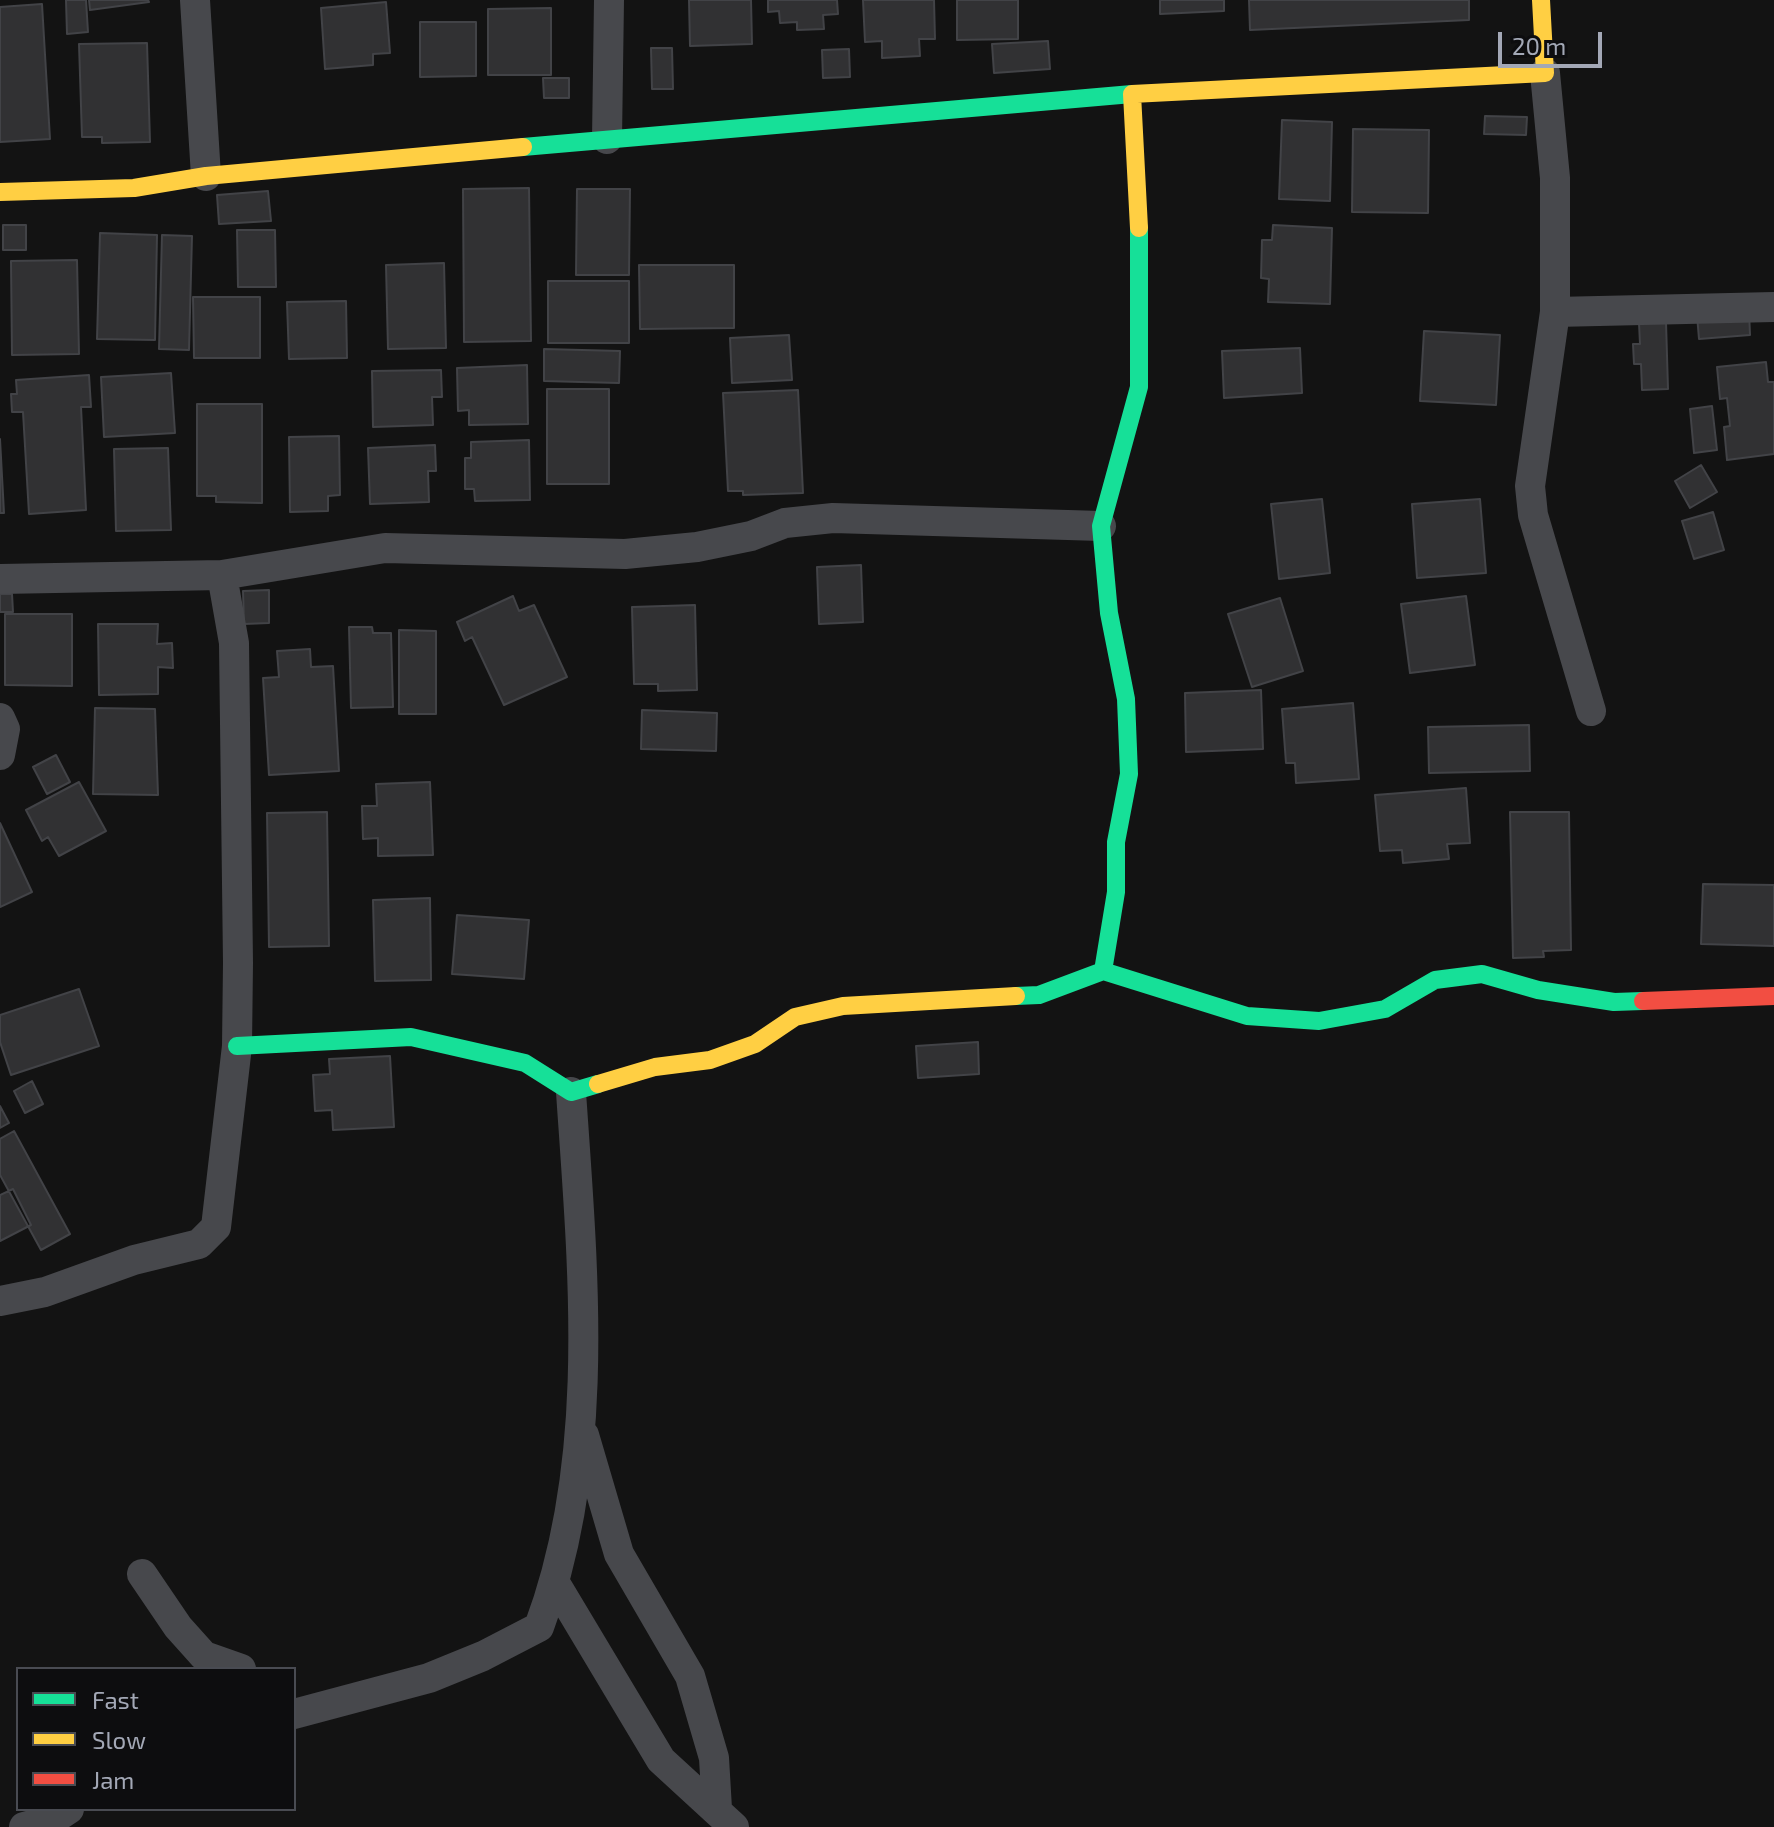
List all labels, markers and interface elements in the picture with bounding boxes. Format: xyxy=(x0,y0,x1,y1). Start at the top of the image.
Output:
scale bar xyxy=(1502,16,1606,66)
text: 20 m xyxy=(1512,31,1566,60)
legend xyxy=(16,1667,296,1811)
text: Fast xyxy=(92,1685,139,1714)
text: Slow xyxy=(92,1725,146,1754)
text: Jam xyxy=(92,1765,134,1794)

